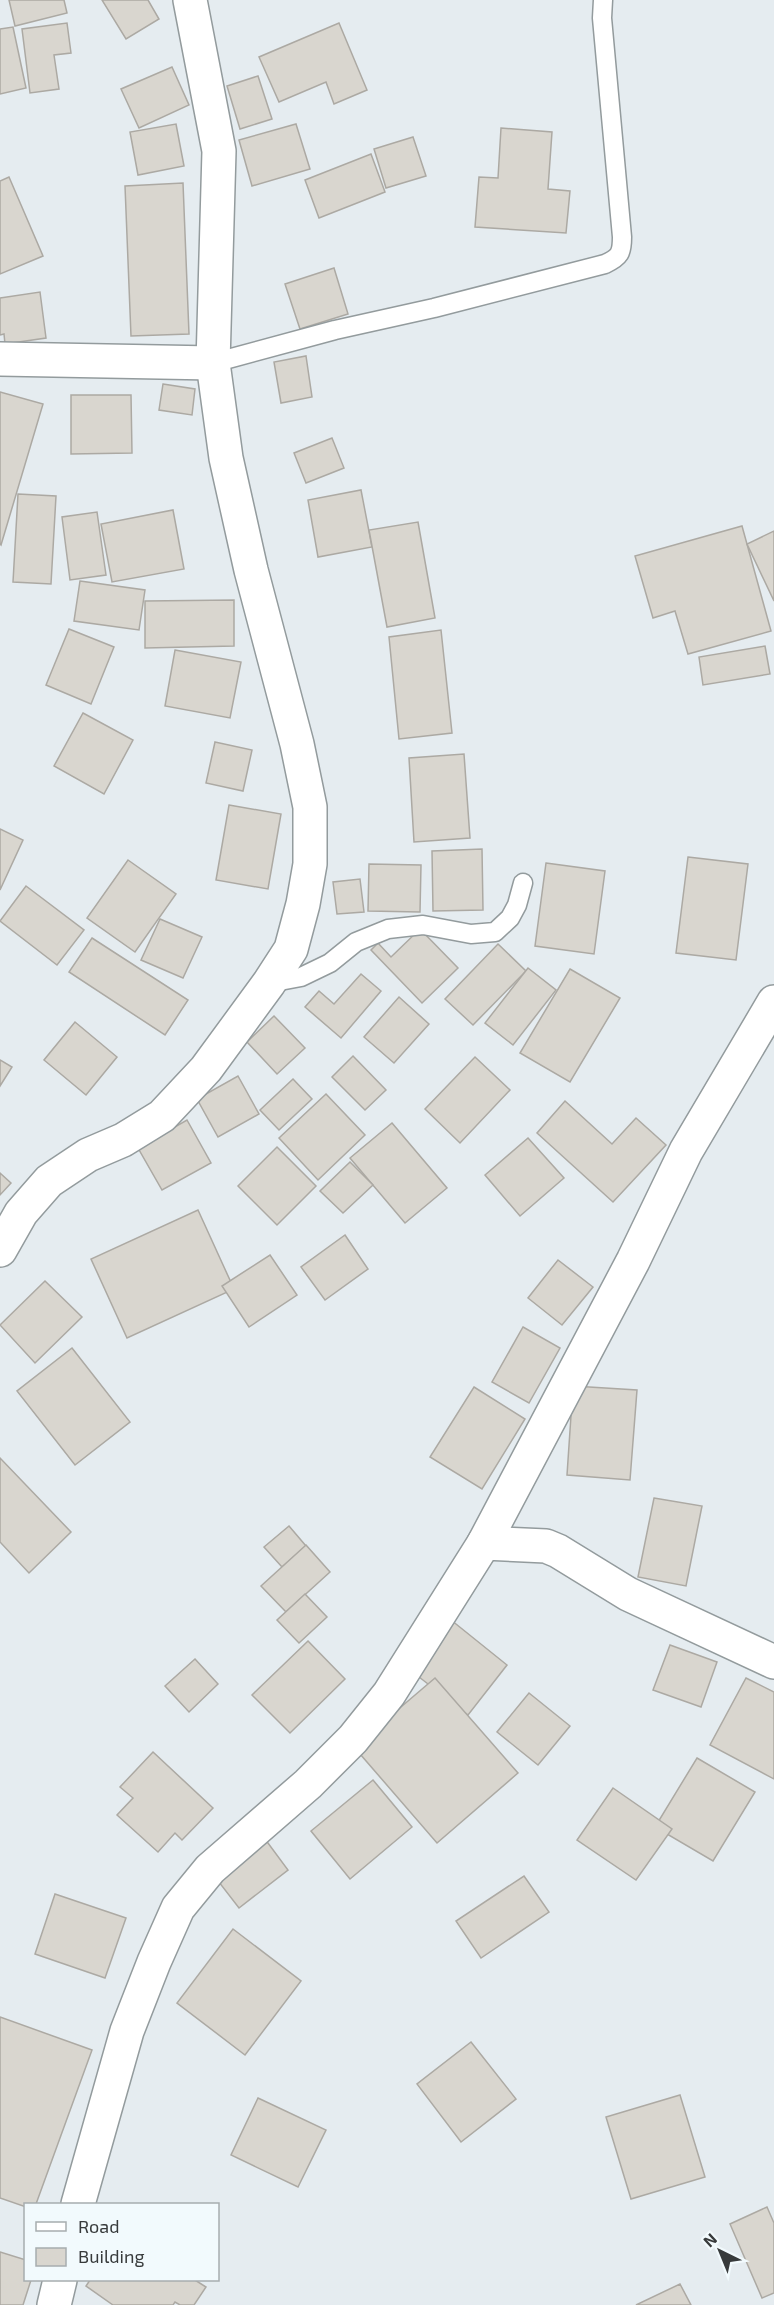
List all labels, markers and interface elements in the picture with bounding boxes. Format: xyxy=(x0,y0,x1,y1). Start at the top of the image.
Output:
legend xyxy=(24,2203,219,2281)
text: Road xyxy=(78,2215,119,2237)
north arrow xyxy=(690,2221,750,2281)
text: N xyxy=(699,2229,720,2251)
text: Building xyxy=(78,2245,145,2267)

